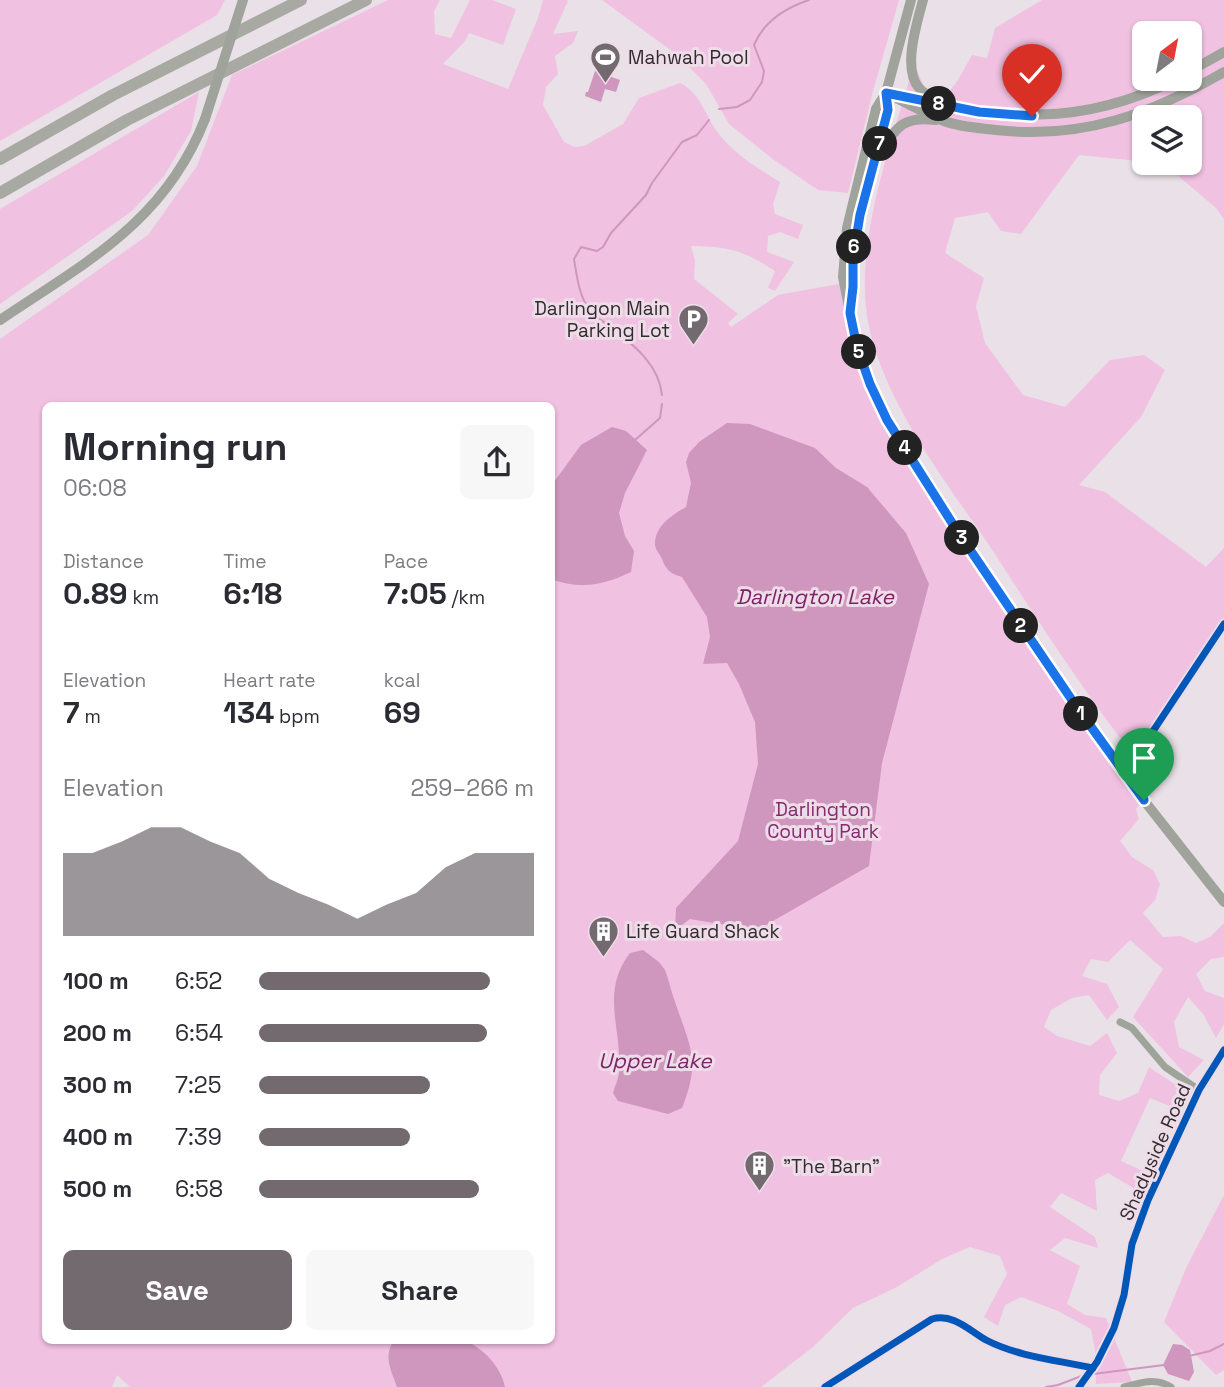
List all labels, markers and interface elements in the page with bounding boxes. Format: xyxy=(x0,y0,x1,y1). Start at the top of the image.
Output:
north arrow xyxy=(1132,21,1202,91)
map controls xyxy=(1132,21,1202,175)
sports icon: Mahwah Pool xyxy=(588,40,622,84)
pin xyxy=(1002,44,1062,116)
place label: Mahwah Pool xyxy=(628,45,749,70)
icon: check xyxy=(1013,55,1051,93)
pin: 8 xyxy=(922,86,956,122)
text: 8 xyxy=(933,91,944,116)
button: layers xyxy=(1132,105,1202,175)
pin: 7 xyxy=(862,127,898,162)
text: 7 xyxy=(874,131,885,156)
pin: 6 xyxy=(836,230,872,264)
text: 6 xyxy=(848,234,859,259)
place label: Darlingon Main Parking Lot xyxy=(534,296,670,343)
parking icon: Darlingon Main Parking Lot xyxy=(676,302,710,346)
pin: 5 xyxy=(842,334,876,370)
text: 5 xyxy=(853,339,864,364)
text: Morning run xyxy=(63,423,288,471)
button: share xyxy=(460,425,534,499)
pin: 4 xyxy=(888,430,922,466)
text: 4 xyxy=(898,435,911,460)
text: 06:08 xyxy=(63,473,127,503)
pin: 3 xyxy=(944,520,979,556)
text: 3 xyxy=(956,525,967,550)
text: Distance xyxy=(63,549,144,574)
text: Time xyxy=(223,549,267,574)
text: Pace xyxy=(384,549,428,574)
text: 0.89 xyxy=(63,574,128,613)
text: 6:18 xyxy=(223,574,282,613)
text: 7:05 xyxy=(384,574,447,613)
water label: Darlington Lake xyxy=(736,583,895,610)
text: km xyxy=(128,585,159,610)
text: /km xyxy=(447,585,485,610)
pin: 2 xyxy=(1004,608,1038,644)
text: 2 xyxy=(1015,613,1026,638)
text: Elevation xyxy=(63,668,146,693)
text: Heart rate xyxy=(223,668,316,693)
text: kcal xyxy=(384,668,420,693)
text: 7 xyxy=(63,693,80,732)
text: 134 xyxy=(223,693,274,732)
text: 69 xyxy=(384,693,421,732)
pin: 1 xyxy=(1064,696,1098,732)
text: 1 xyxy=(1076,701,1085,726)
text: m xyxy=(80,704,101,729)
text: bpm xyxy=(274,704,320,729)
pin xyxy=(1114,728,1174,800)
icon: arrive xyxy=(1125,739,1163,777)
text: Elevation xyxy=(63,773,164,803)
text: 259–266 m xyxy=(411,773,534,803)
park label: Darlington County Park xyxy=(767,797,879,844)
building icon: Life Guard Shack xyxy=(586,914,620,958)
place label: Life Guard Shack xyxy=(626,919,780,944)
text: 100 m xyxy=(63,966,129,996)
text: 6:52 xyxy=(175,966,222,996)
text: 200 m xyxy=(63,1018,132,1048)
text: 6:54 xyxy=(175,1018,223,1048)
water label: Upper Lake xyxy=(598,1047,713,1074)
text: 300 m xyxy=(63,1070,132,1100)
text: 7:25 xyxy=(175,1070,221,1100)
street label: Shadyside Road xyxy=(1114,1080,1196,1224)
text: 400 m xyxy=(63,1122,133,1152)
text: 7:39 xyxy=(175,1122,222,1152)
building icon: "The Barn" xyxy=(743,1149,777,1193)
place label: "The Barn" xyxy=(783,1154,880,1179)
text: 500 m xyxy=(63,1174,132,1204)
text: 6:58 xyxy=(175,1174,223,1204)
button: Save xyxy=(63,1250,292,1330)
button: Share xyxy=(306,1250,534,1330)

